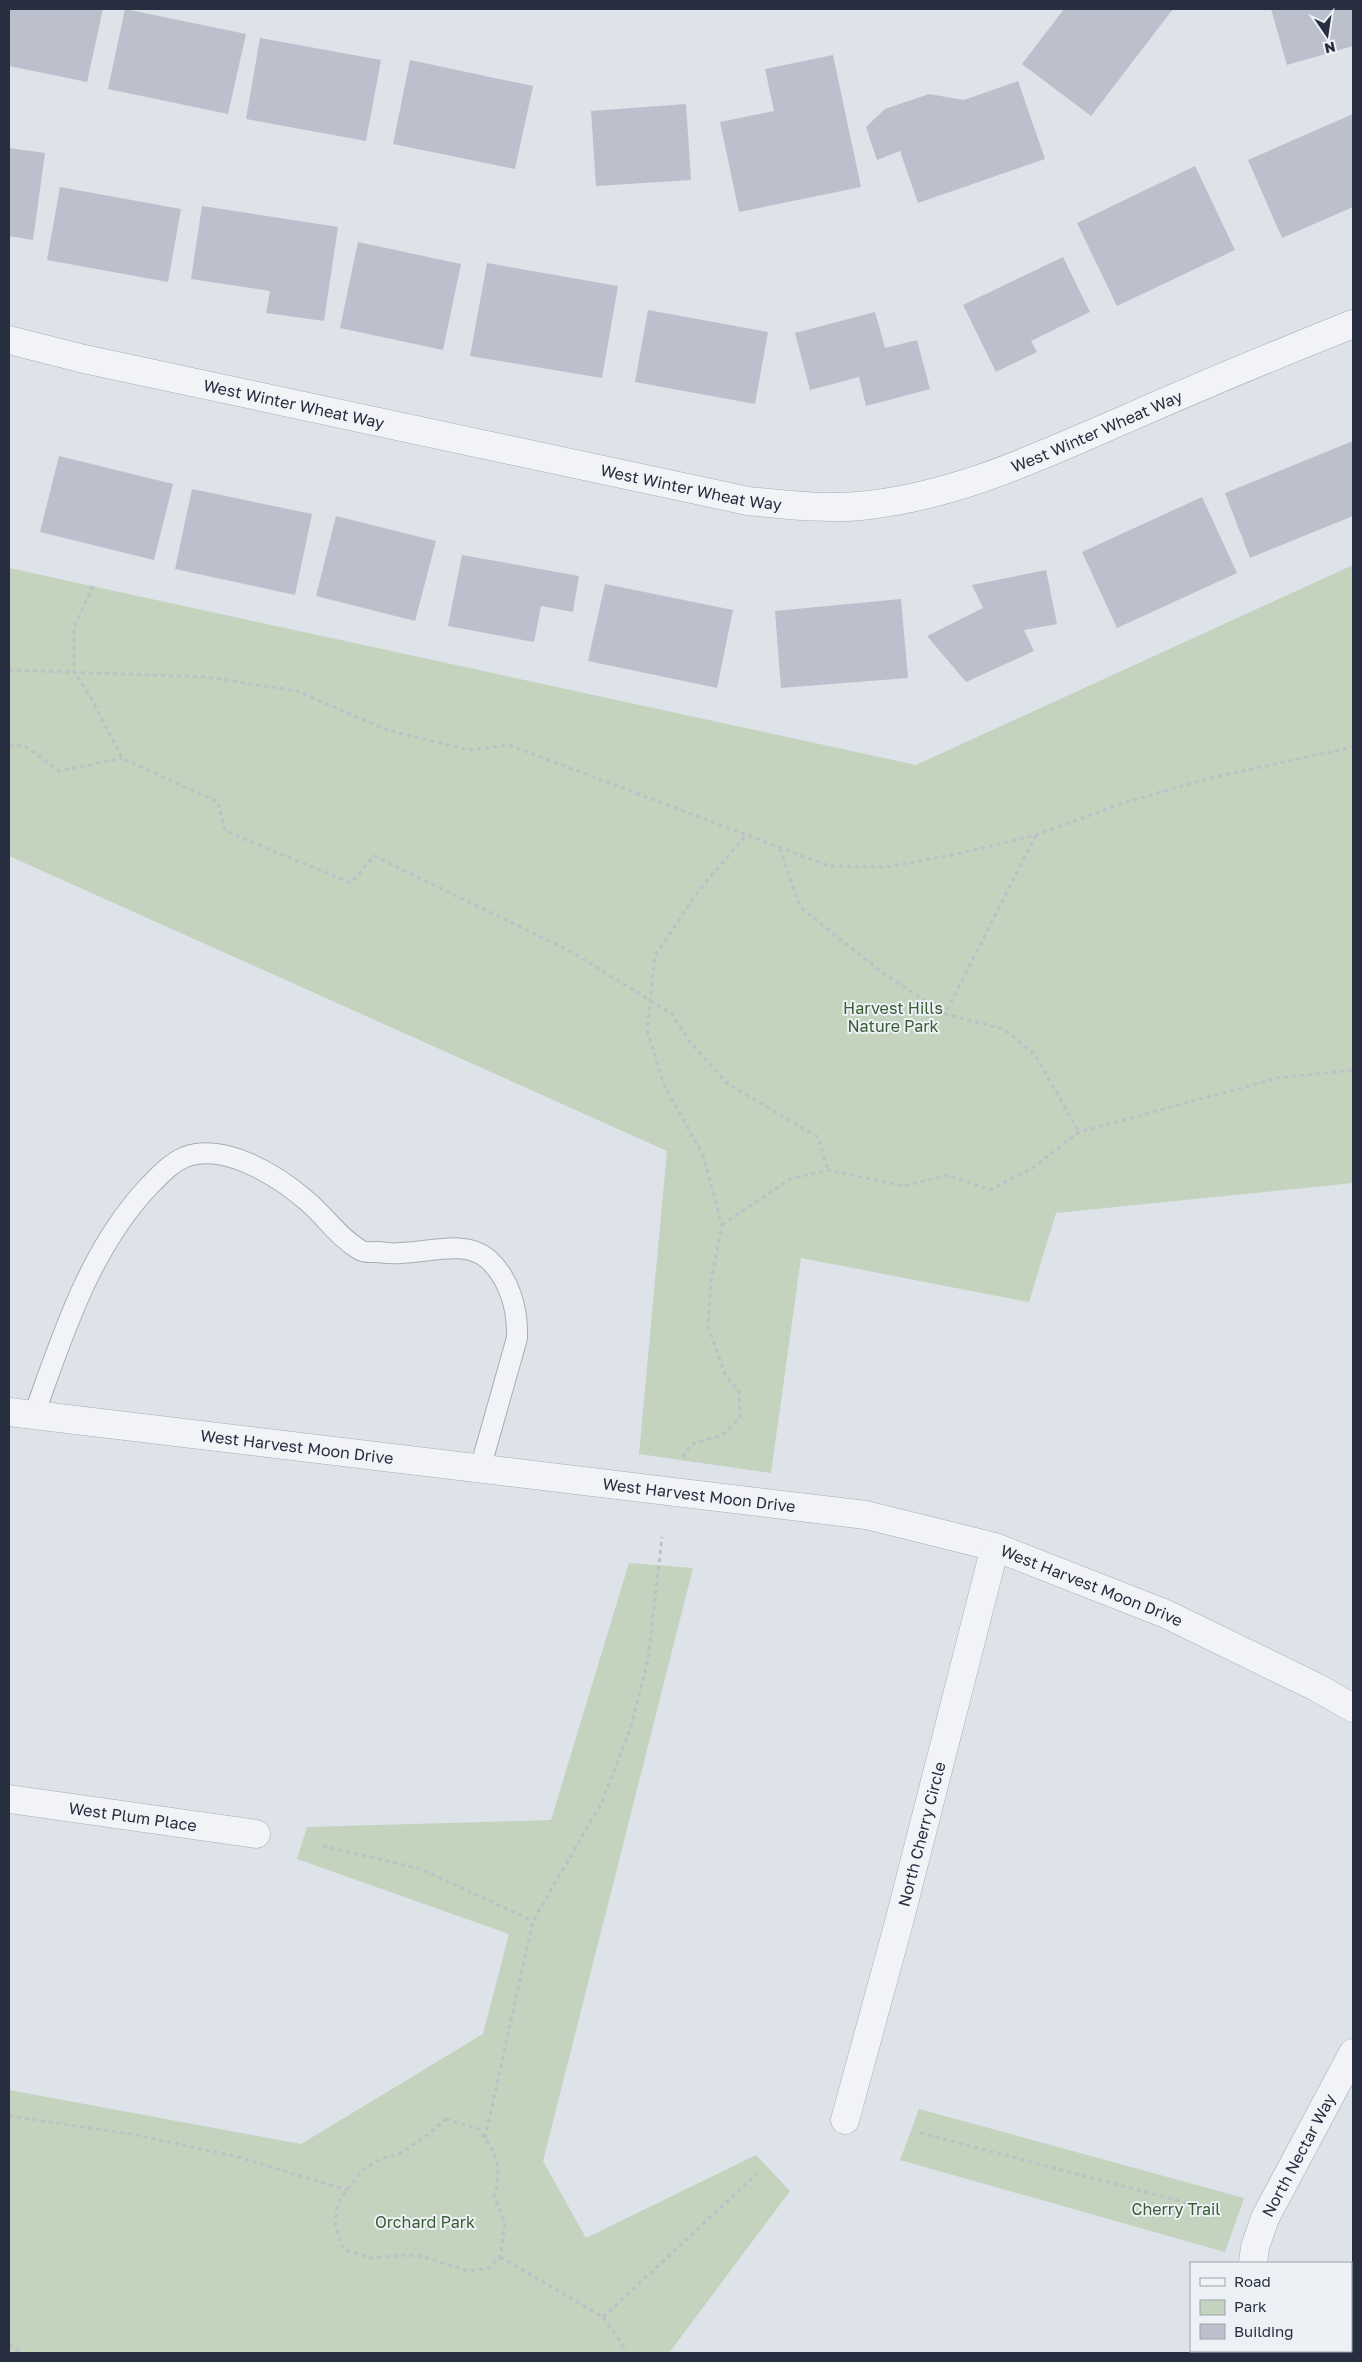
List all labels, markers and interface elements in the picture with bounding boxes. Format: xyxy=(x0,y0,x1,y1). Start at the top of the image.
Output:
north arrow xyxy=(1302,10,1352,60)
text: N xyxy=(1323,39,1337,58)
street label: West Winter Wheat Way xyxy=(202,375,386,433)
street label: West Winter Wheat Way xyxy=(1008,386,1185,477)
street label: West Winter Wheat Way xyxy=(599,460,783,514)
park label: Harvest Hills Nature Park xyxy=(843,998,943,1036)
street label: West Harvest Moon Drive xyxy=(199,1425,395,1468)
street label: West Harvest Moon Drive xyxy=(601,1473,797,1516)
street label: West Harvest Moon Drive xyxy=(998,1540,1186,1631)
street label: North Cherry Circle xyxy=(893,1759,950,1909)
street label: West Plum Place xyxy=(67,1798,198,1835)
street label: North Nectar Way xyxy=(1257,2090,1340,2220)
park label: Cherry Trail xyxy=(1132,2199,1220,2219)
park label: Orchard Park xyxy=(375,2212,475,2232)
legend xyxy=(1190,2262,1352,2352)
text: Road xyxy=(1234,2272,1271,2290)
text: Park xyxy=(1234,2297,1267,2315)
text: Building xyxy=(1234,2322,1294,2340)

